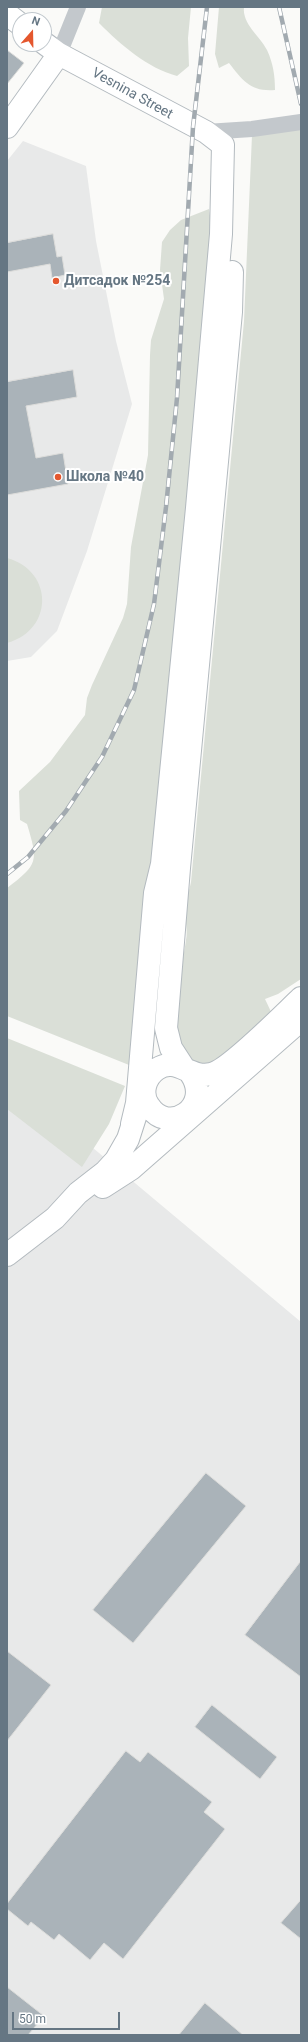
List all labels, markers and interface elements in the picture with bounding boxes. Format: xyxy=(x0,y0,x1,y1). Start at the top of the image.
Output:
north arrow xyxy=(12,12,52,52)
text: N xyxy=(30,14,42,29)
street label: Vesnina Street xyxy=(89,65,175,123)
place label: Дитсадок №254 xyxy=(64,273,170,289)
marker: Дитсадок №254 xyxy=(51,276,61,286)
place label: Школа №40 xyxy=(66,469,144,485)
marker: Школа №40 xyxy=(53,472,63,482)
scale bar xyxy=(14,2004,122,2030)
text: 50 m xyxy=(19,2012,46,2026)

